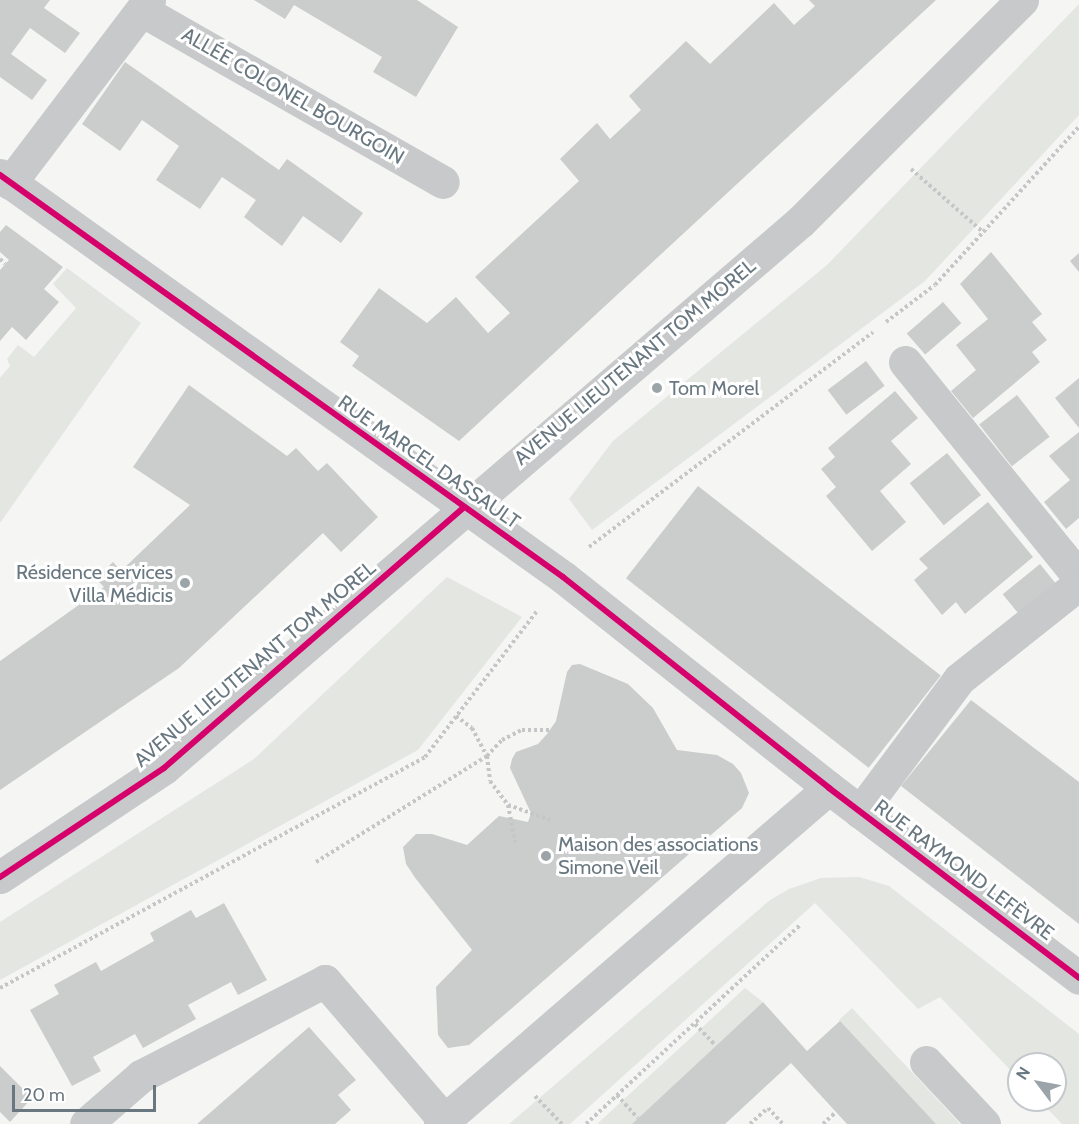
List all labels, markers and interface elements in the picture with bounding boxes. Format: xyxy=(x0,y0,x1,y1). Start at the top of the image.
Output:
street label: ALLÉE COLONEL BOURGOIN xyxy=(177,22,409,170)
street label: AVENUE LIEUTENANT TOM MOREL xyxy=(509,254,761,470)
place label: Tom Morel xyxy=(669,376,759,400)
marker: Tom Morel xyxy=(650,381,664,395)
street label: RUE MARCEL DASSAULT xyxy=(333,390,525,534)
street label: AVENUE LIEUTENANT TOM MOREL xyxy=(129,556,381,772)
place label: Résidence services Villa Médicis xyxy=(16,560,173,607)
marker: Résidence services Villa Médicis xyxy=(178,576,192,590)
street label: RUE RAYMOND LEFÈVRE xyxy=(869,795,1059,945)
place label: Maison des associations Simone Veil xyxy=(558,832,758,879)
marker: Maison des associations Simone Veil xyxy=(539,849,553,863)
north arrow xyxy=(1007,1052,1067,1112)
text: N xyxy=(1012,1063,1034,1083)
scale bar xyxy=(15,1073,159,1111)
text: 20 m xyxy=(23,1084,65,1106)

